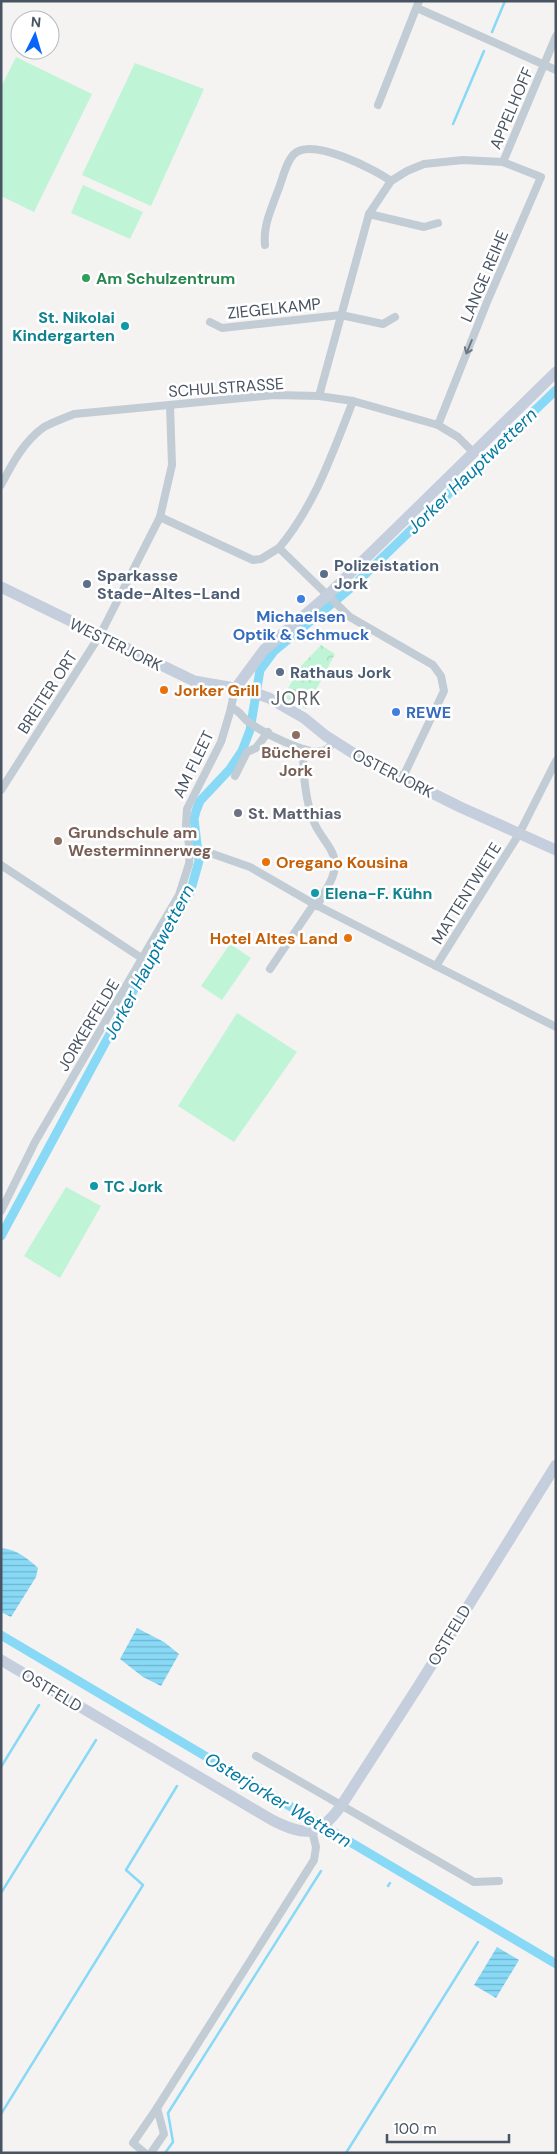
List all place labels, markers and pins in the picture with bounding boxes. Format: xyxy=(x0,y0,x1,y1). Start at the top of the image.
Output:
place label: Am Schulzentrum xyxy=(96,268,235,289)
marker: Am Schulzentrum xyxy=(80,272,92,284)
place label: St. Nikolai Kindergarten xyxy=(12,307,115,346)
marker: St. Nikolai Kindergarten xyxy=(119,320,131,332)
place label: Polizeistation Jork xyxy=(334,555,439,594)
place label: Sparkasse Stade-Altes-Land xyxy=(97,565,240,604)
marker: Polizeistation Jork xyxy=(318,568,330,580)
marker: Sparkasse Stade-Altes-Land xyxy=(81,578,93,590)
marker: Michaelsen Optik & Schmuck xyxy=(295,593,307,605)
place label: Michaelsen Optik & Schmuck xyxy=(233,606,370,645)
place label: Rathaus Jork xyxy=(290,662,392,683)
marker: Rathaus Jork xyxy=(274,666,286,678)
place label: Jorker Grill xyxy=(174,680,259,701)
marker: Jorker Grill xyxy=(158,684,170,696)
place label: REWE xyxy=(406,702,451,723)
marker: REWE xyxy=(390,706,402,718)
marker: Bücherei Jork xyxy=(290,729,302,741)
place label: Bücherei Jork xyxy=(261,742,331,781)
place label: St. Matthias xyxy=(248,803,342,824)
marker: St. Matthias xyxy=(232,807,244,819)
place label: Grundschule am Westerminnerweg xyxy=(68,822,211,861)
marker: Grundschule am Westerminnerweg xyxy=(52,835,64,847)
place label: Oregano Kousina xyxy=(276,852,408,873)
marker: Oregano Kousina xyxy=(260,856,272,868)
place label: Elena-F. Kühn xyxy=(325,883,432,904)
marker: Elena-F. Kühn xyxy=(309,887,321,899)
place label: Hotel Altes Land xyxy=(210,928,338,949)
marker: Hotel Altes Land xyxy=(342,932,354,944)
place label: TC Jork xyxy=(104,1176,164,1197)
marker: TC Jork xyxy=(88,1180,100,1192)

